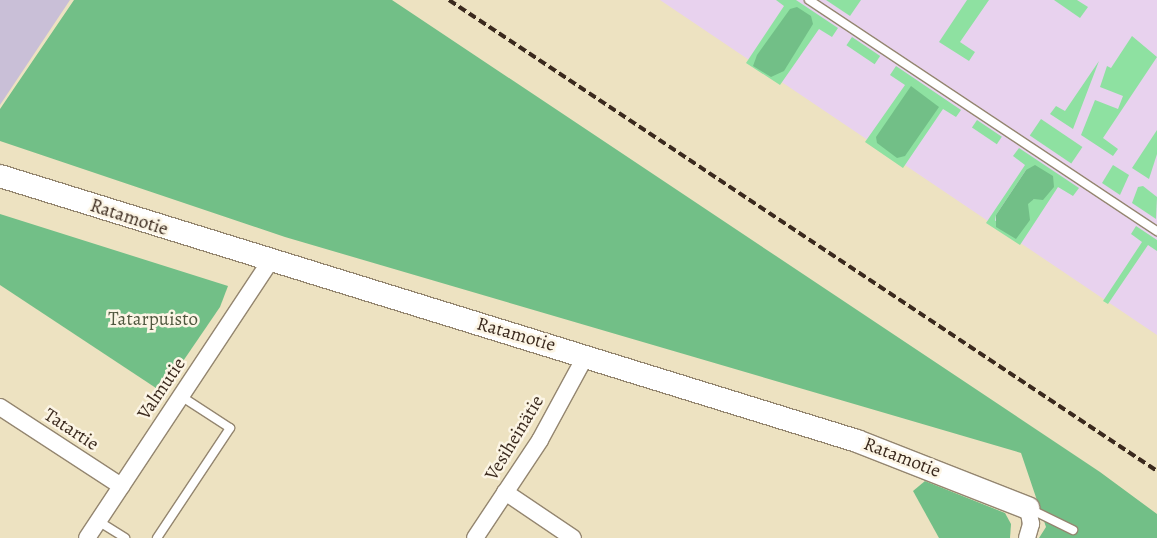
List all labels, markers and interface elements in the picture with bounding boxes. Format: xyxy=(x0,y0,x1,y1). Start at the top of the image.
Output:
street label: Ratamotie xyxy=(87,195,171,241)
park label: Tatarpuisto xyxy=(108,309,198,331)
street label: Ratamotie xyxy=(474,313,558,357)
street label: Valmutie xyxy=(133,354,191,424)
street label: Vesiheinätie xyxy=(481,391,549,485)
street label: Tatartie xyxy=(39,404,103,456)
street label: Ratamotie xyxy=(860,433,944,483)

